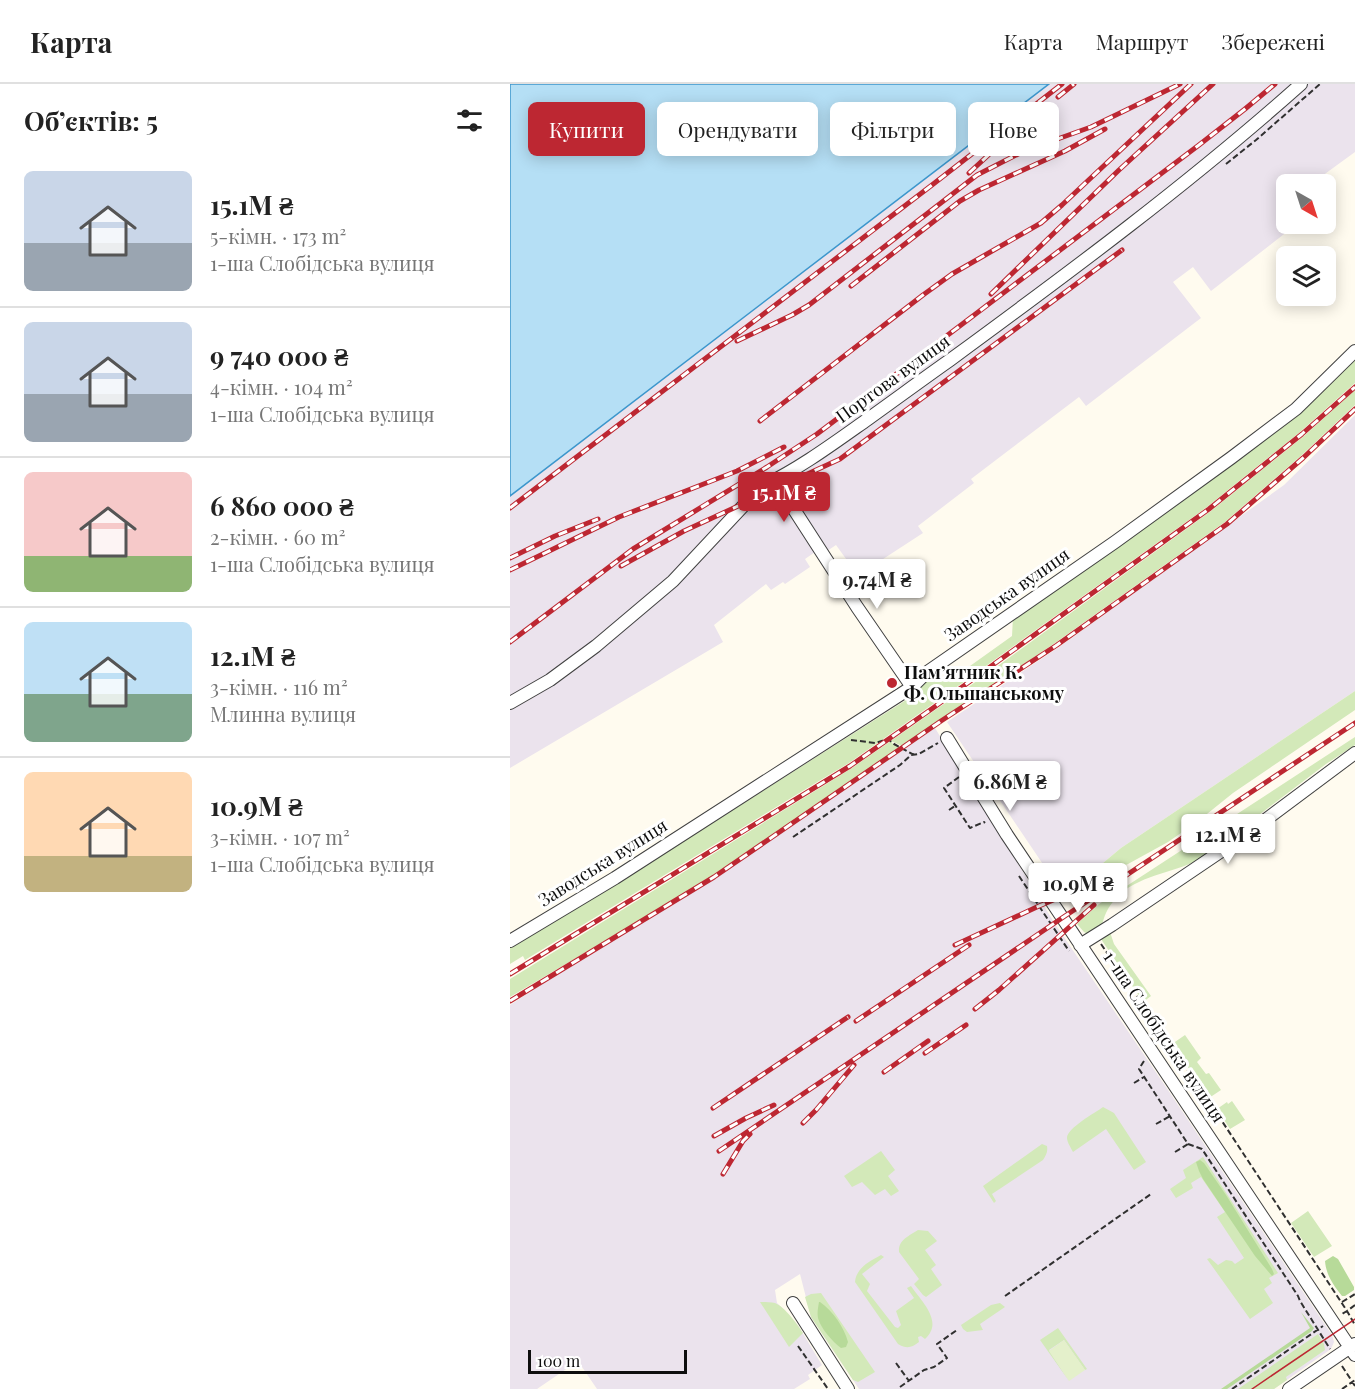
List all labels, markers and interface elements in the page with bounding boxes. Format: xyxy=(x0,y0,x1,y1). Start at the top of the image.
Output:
text: Карта xyxy=(30,23,112,60)
text: Карта xyxy=(1004,27,1063,55)
text: Маршрут xyxy=(1096,27,1188,55)
text: Збережені xyxy=(1221,27,1325,55)
chip: Купити xyxy=(528,102,645,156)
chip: Орендувати xyxy=(657,102,818,156)
chip: Фільтри xyxy=(830,102,956,156)
chip: Нове xyxy=(968,102,1059,156)
text: Об’єктів: 5 xyxy=(24,103,158,138)
icon: filters xyxy=(453,104,486,137)
north arrow xyxy=(1276,174,1336,234)
map controls xyxy=(1276,174,1336,306)
text: 15.1M ₴ xyxy=(210,187,293,222)
icon: home xyxy=(72,195,144,267)
text: 5-кімн. · 173 m² xyxy=(210,222,346,249)
button: layers xyxy=(1276,246,1336,306)
text: 1-ша Слобідська вулиця xyxy=(210,249,434,276)
street label: Портова вулиця xyxy=(830,328,955,428)
text: 9 740 000 ₴ xyxy=(210,338,348,373)
icon: home xyxy=(72,346,144,418)
text: 4-кімн. · 104 m² xyxy=(210,373,353,400)
text: 1-ша Слобідська вулиця xyxy=(210,400,434,427)
pin: 15.1M ₴ xyxy=(729,472,839,523)
text: 15.1M ₴ xyxy=(752,478,816,505)
text: 6 860 000 ₴ xyxy=(210,488,353,523)
icon: home xyxy=(72,496,144,568)
text: 2-кімн. · 60 m² xyxy=(210,523,345,550)
street label: Заводська вулиця xyxy=(939,542,1074,646)
text: 1-ша Слобідська вулиця xyxy=(210,550,434,577)
pin: 9.74M ₴ xyxy=(822,559,932,610)
text: 9.74M ₴ xyxy=(843,565,912,592)
text: 12.1M ₴ xyxy=(210,638,295,673)
icon: home xyxy=(72,646,144,718)
place label: Пам’ятник К. Ф. Ольшанському xyxy=(904,660,1065,705)
text: 3-кімн. · 116 m² xyxy=(210,673,348,700)
marker: Пам’ятник К. Ф. Ольшанському xyxy=(885,676,899,690)
text: Млинна вулиця xyxy=(210,700,356,727)
pin: 6.86M ₴ xyxy=(955,761,1065,812)
text: 6.86M ₴ xyxy=(973,767,1047,794)
text: 10.9M ₴ xyxy=(210,788,303,823)
icon: home xyxy=(72,796,144,868)
street label: Заводська вулиця xyxy=(533,813,672,911)
pin: 12.1M ₴ xyxy=(1173,814,1283,865)
text: 12.1M ₴ xyxy=(1195,820,1261,847)
text: 3-кімн. · 107 m² xyxy=(210,823,350,850)
text: 1-ша Слобідська вулиця xyxy=(210,850,434,877)
pin: 10.9M ₴ xyxy=(1023,863,1133,914)
text: 10.9M ₴ xyxy=(1042,869,1114,896)
street label: 1-ша Слобідська вулиця xyxy=(1098,946,1231,1127)
scale bar xyxy=(528,1347,687,1374)
text: 100 m xyxy=(537,1350,580,1371)

